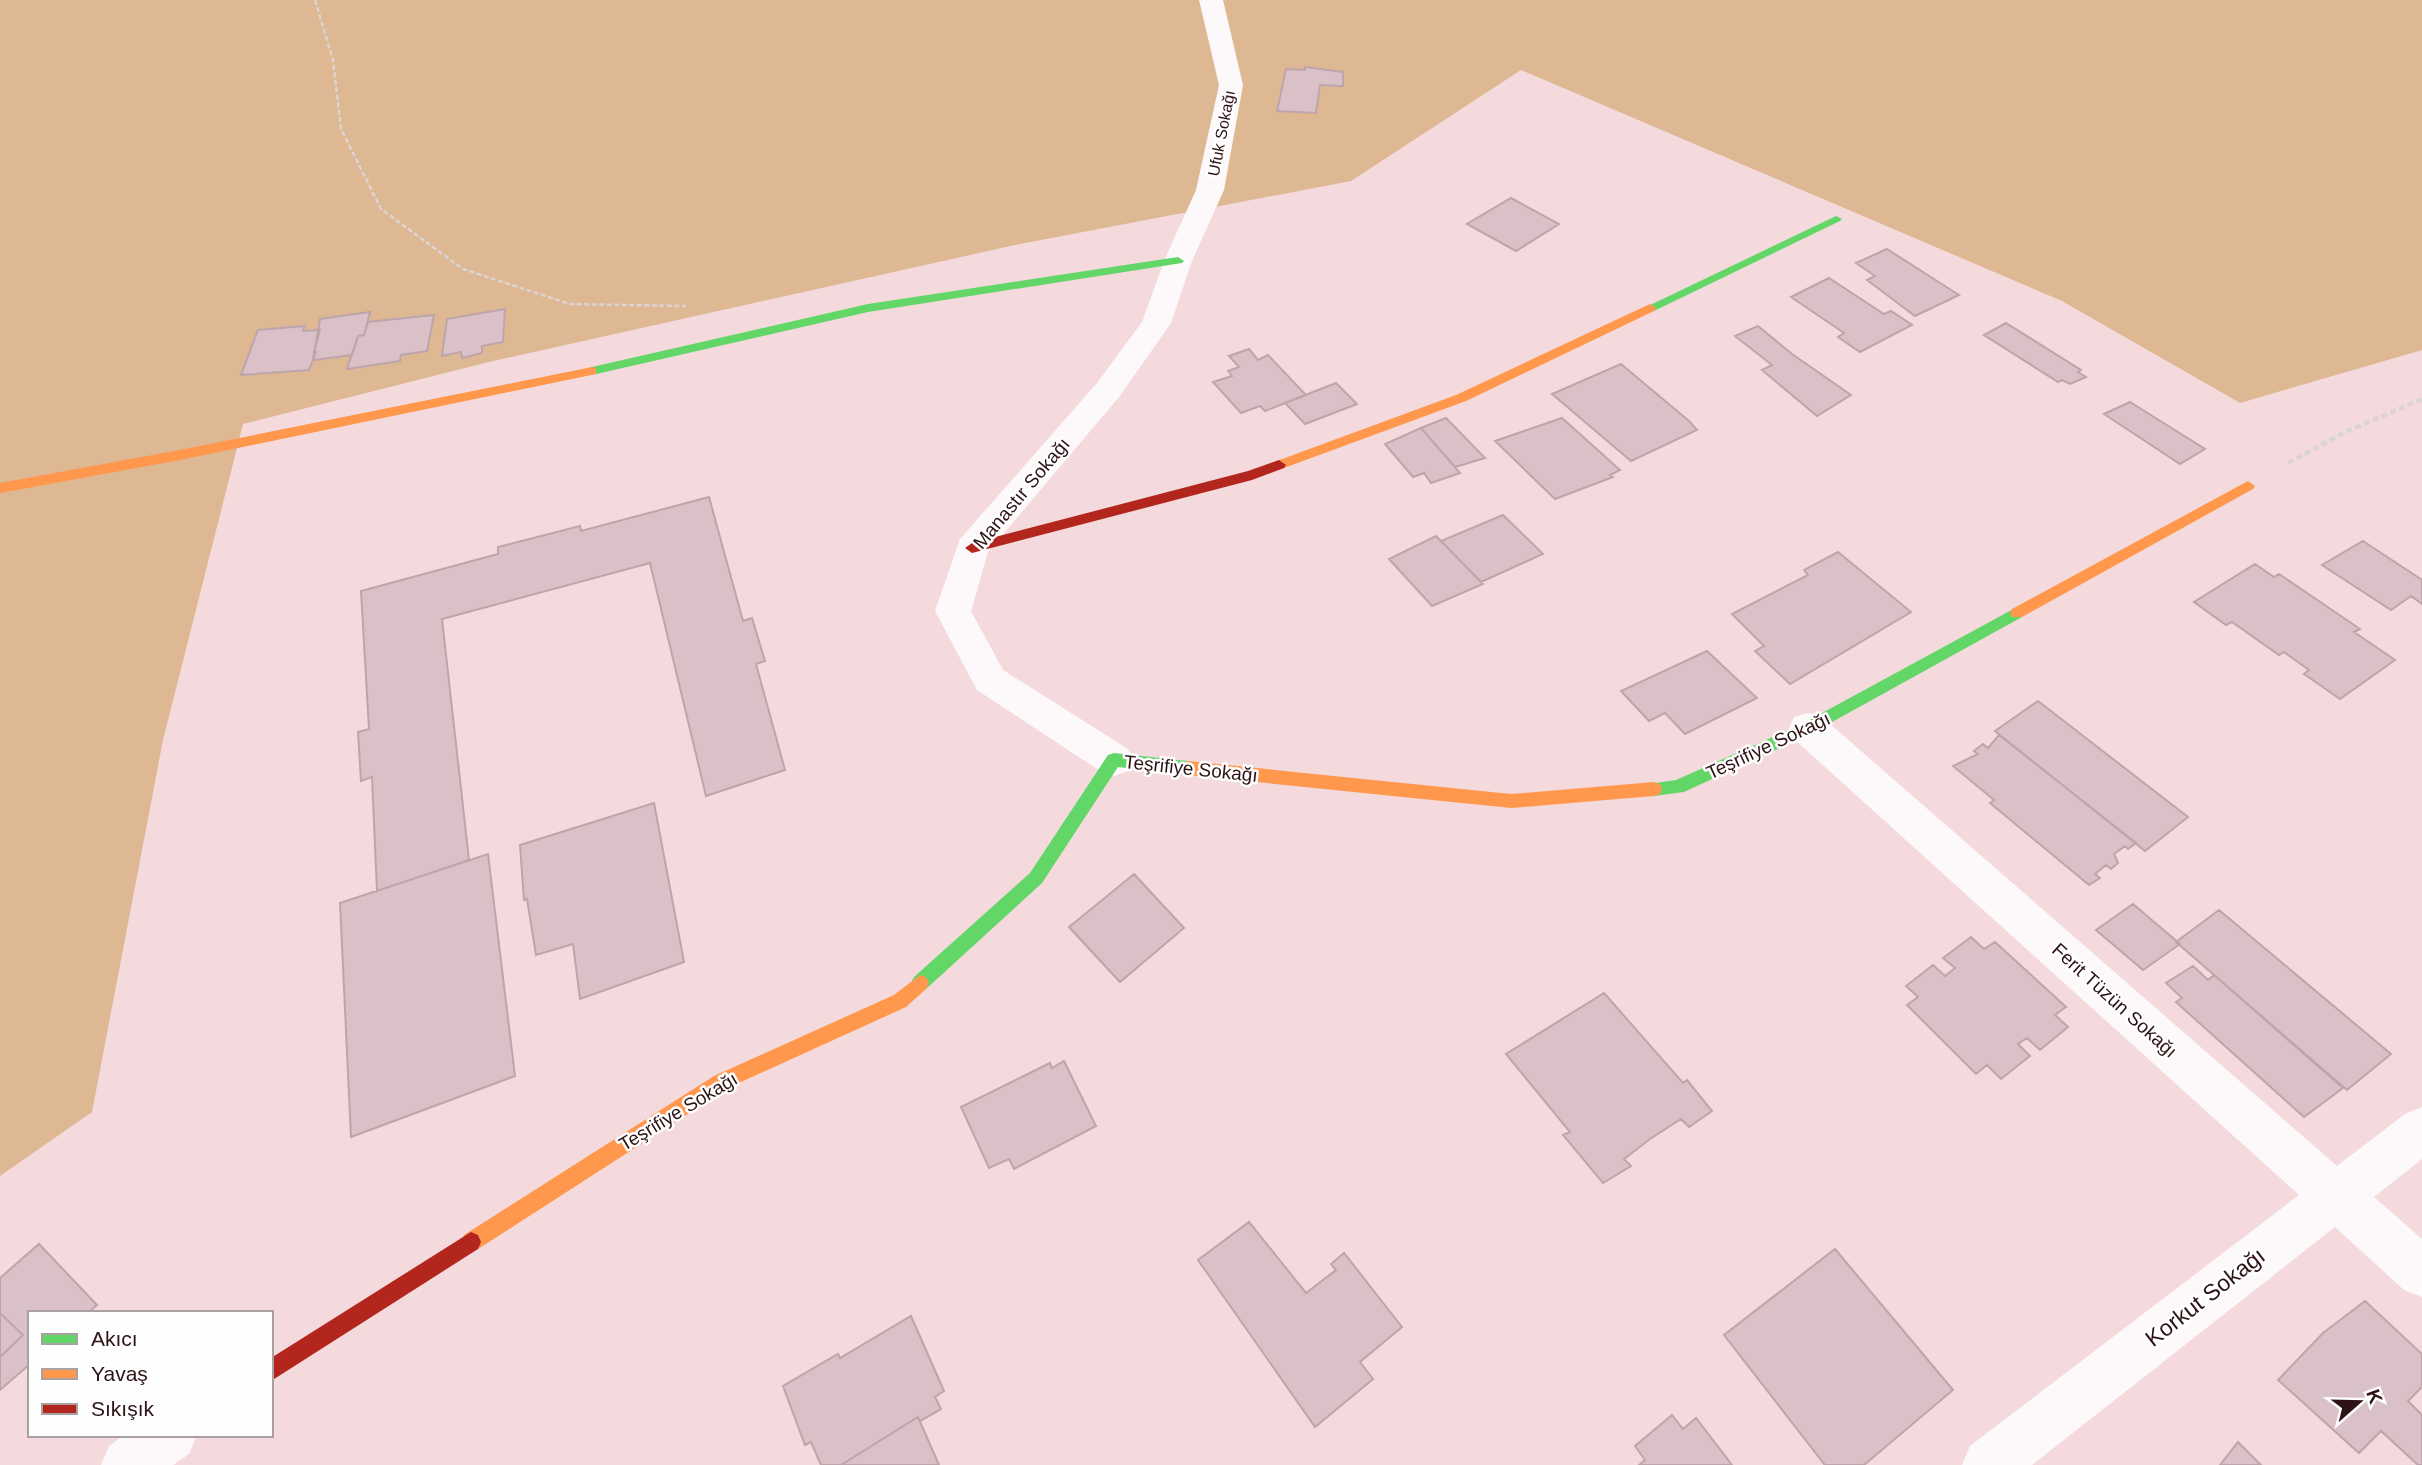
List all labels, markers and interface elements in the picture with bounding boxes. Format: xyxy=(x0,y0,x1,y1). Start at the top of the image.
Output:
street label: Ufuk Sokağı xyxy=(1205,89,1238,177)
street label: Manastır Sokağı xyxy=(969,434,1074,553)
street label: Teşrifiye Sokağı xyxy=(1703,708,1833,783)
street label: Teşrifiye Sokağı xyxy=(1123,751,1259,786)
street label: Ferit Tüzün Sokağı xyxy=(2048,939,2181,1062)
street label: Teşrifiye Sokağı xyxy=(615,1068,741,1155)
street label: Korkut Sokağı xyxy=(2140,1242,2270,1352)
legend xyxy=(28,1311,273,1437)
text: Akıcı xyxy=(91,1327,138,1350)
text: Yavaş xyxy=(91,1362,148,1385)
north arrow xyxy=(2324,1367,2394,1437)
text: K xyxy=(2362,1386,2387,1407)
text: Sıkışık xyxy=(91,1397,155,1420)

